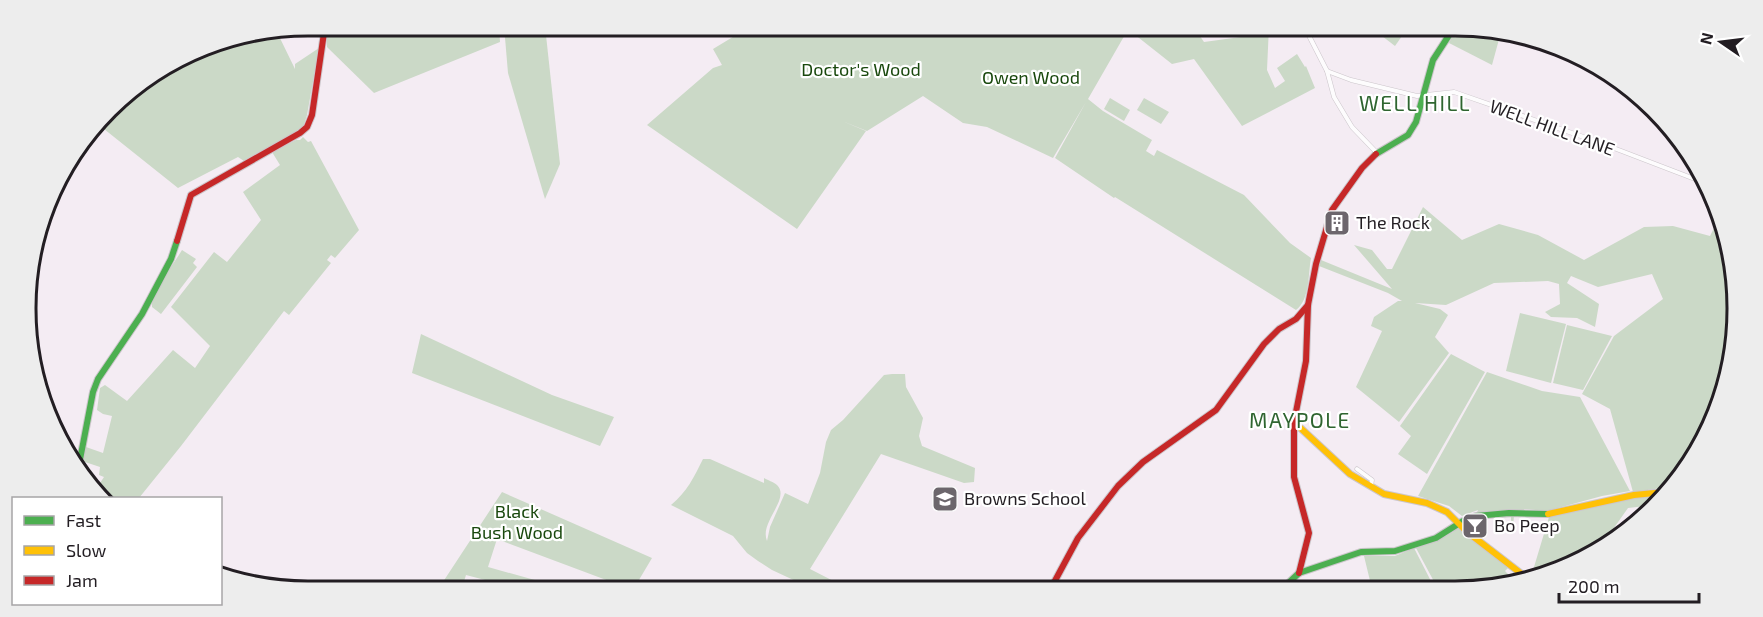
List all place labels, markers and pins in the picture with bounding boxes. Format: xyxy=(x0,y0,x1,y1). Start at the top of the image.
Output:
building icon: The Rock xyxy=(1322,208,1352,238)
place label: The Rock xyxy=(1356,211,1430,233)
school or university icon: Browns School xyxy=(930,484,960,514)
place label: Browns School xyxy=(964,487,1087,509)
bar icon: Bo Peep xyxy=(1460,511,1490,541)
place label: Bo Peep xyxy=(1494,514,1560,536)

